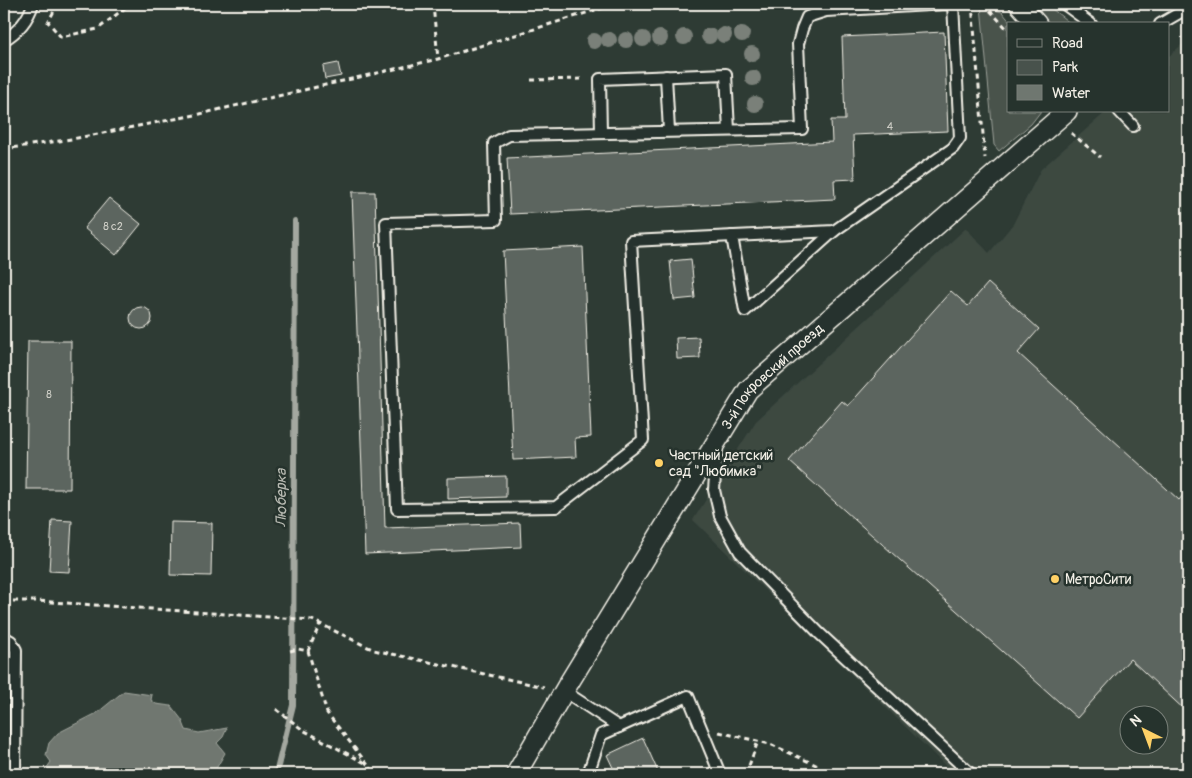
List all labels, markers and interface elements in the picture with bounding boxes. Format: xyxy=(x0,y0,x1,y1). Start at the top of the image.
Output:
legend xyxy=(1007,22,1170,112)
text: Road xyxy=(1052,34,1083,53)
text: Park xyxy=(1052,58,1079,77)
text: Water xyxy=(1052,84,1091,103)
house number: 4 xyxy=(887,120,894,133)
house number: 8 с2 xyxy=(103,220,123,233)
street label: 3-й Покровский проезд xyxy=(718,319,827,432)
house number: 8 xyxy=(46,388,52,401)
place label: Частный детский сад "Любимка" xyxy=(669,447,773,480)
marker: Частный детский сад "Любимка" xyxy=(653,457,665,469)
water label: Люберка xyxy=(272,468,291,527)
place label: МетроСити xyxy=(1065,571,1131,588)
marker: МетроСити xyxy=(1049,573,1061,585)
north arrow xyxy=(1120,706,1170,756)
text: N xyxy=(1126,711,1145,730)

